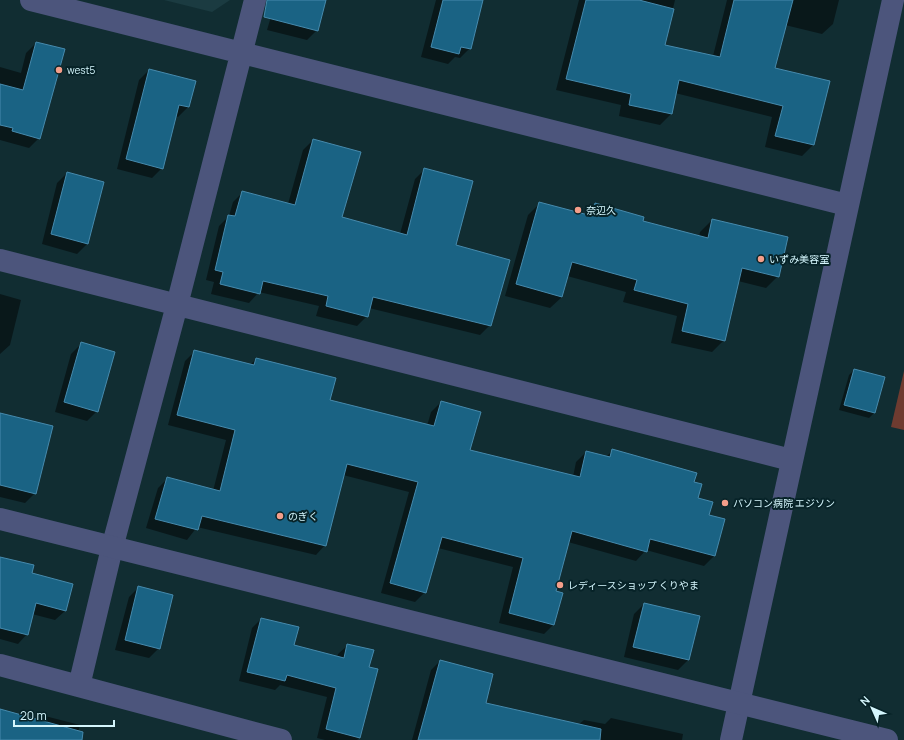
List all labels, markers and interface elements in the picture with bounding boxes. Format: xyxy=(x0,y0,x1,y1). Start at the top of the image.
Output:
place label: west5 xyxy=(67,63,96,77)
marker: west5 xyxy=(54,65,64,75)
place label: 奈辺久 xyxy=(586,203,616,217)
marker: 奈辺久 xyxy=(573,205,583,215)
place label: いずみ美容室 xyxy=(769,252,829,266)
marker: いずみ美容室 xyxy=(756,254,766,264)
place label: パソコン病院 エジソン xyxy=(733,496,835,510)
marker: パソコン病院 エジソン xyxy=(720,498,730,508)
place label: のぎく xyxy=(288,509,318,523)
marker: のぎく xyxy=(275,511,285,521)
place label: レディースショップ くりやま xyxy=(568,578,699,592)
marker: レディースショップ くりやま xyxy=(555,580,565,590)
north arrow xyxy=(852,688,892,728)
text: N xyxy=(856,692,873,709)
scale bar xyxy=(14,702,114,728)
text: 20 m xyxy=(20,707,47,724)

